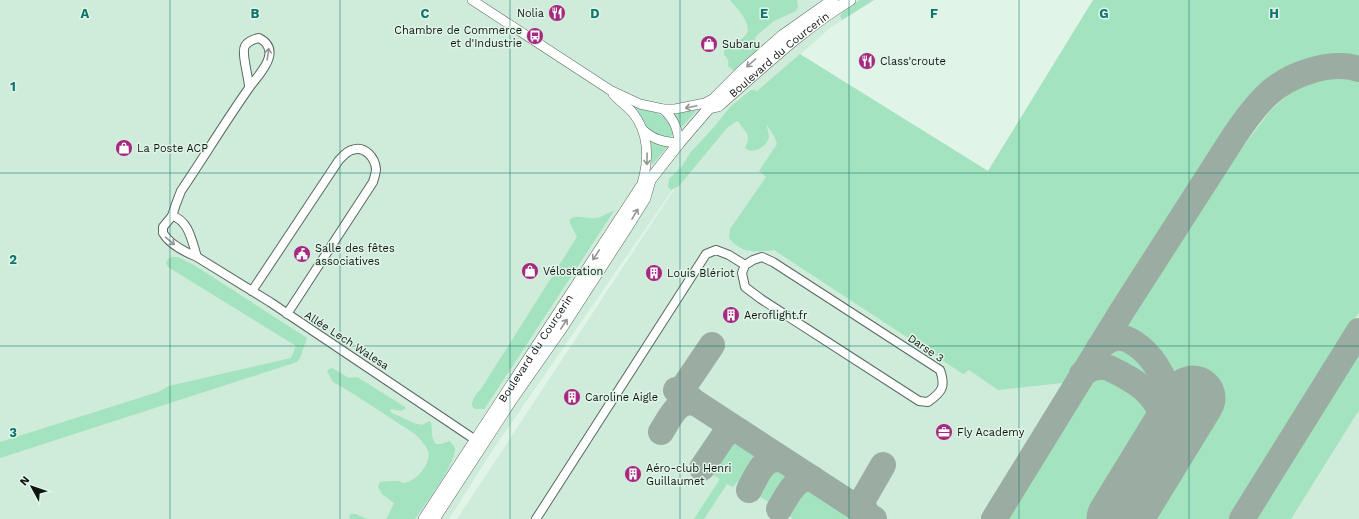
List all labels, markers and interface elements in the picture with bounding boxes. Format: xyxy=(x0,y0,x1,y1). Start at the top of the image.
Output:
restaurant icon: Nolia xyxy=(547,3,567,23)
text: A xyxy=(81,6,90,21)
text: B xyxy=(251,6,260,21)
text: C xyxy=(421,6,430,21)
text: D xyxy=(590,6,600,21)
text: E xyxy=(760,6,768,21)
text: F xyxy=(930,6,938,21)
text: G xyxy=(1099,6,1109,21)
text: H xyxy=(1269,6,1279,21)
place label: Nolia xyxy=(517,7,544,20)
street label: Boulevard du Courcerin xyxy=(727,10,832,100)
place label: Chambre de Commerce et d'Industrie xyxy=(394,24,522,50)
bus stop icon: Chambre de Commerce et d'Industrie xyxy=(525,26,545,46)
shop icon: Subaru xyxy=(699,34,719,54)
place label: Subaru xyxy=(722,38,760,51)
one-way arrow xyxy=(264,48,272,61)
restaurant icon: Class'croute xyxy=(857,51,877,71)
place label: Class'croute xyxy=(880,55,946,68)
one-way arrow xyxy=(746,58,756,67)
text: 1 xyxy=(10,79,16,94)
one-way arrow xyxy=(685,103,698,111)
shop icon: La Poste ACP xyxy=(114,138,134,158)
place label: La Poste ACP xyxy=(137,142,208,155)
one-way arrow xyxy=(643,152,651,165)
one-way arrow xyxy=(631,208,639,220)
one-way arrow xyxy=(165,236,175,245)
place label: Salle des fêtes associatives xyxy=(315,242,395,268)
public building icon: Salle des fêtes associatives xyxy=(292,244,312,264)
one-way arrow xyxy=(592,249,601,260)
text: 2 xyxy=(9,252,17,267)
shop icon: Vélostation xyxy=(520,261,540,281)
building icon: Louis Blériot xyxy=(644,263,664,283)
place label: Vélostation xyxy=(543,265,603,278)
place label: Louis Blériot xyxy=(667,267,735,280)
street label: Boulevard du Courcerin xyxy=(496,292,576,405)
building icon: Aeroflight.fr xyxy=(721,305,741,325)
street label: Allée Lech Walesa xyxy=(302,308,391,372)
place label: Aeroflight.fr xyxy=(744,309,808,322)
one-way arrow xyxy=(561,318,569,330)
street label: Darse 3 xyxy=(905,332,946,365)
building icon: Caroline Aigle xyxy=(562,387,582,407)
place label: Caroline Aigle xyxy=(585,391,658,404)
office icon: Fly Academy xyxy=(934,422,954,442)
text: 3 xyxy=(9,425,17,440)
place label: Fly Academy xyxy=(957,426,1025,439)
place label: Aéro-club Henri Guillaumet xyxy=(646,462,732,488)
building icon: Aéro-club Henri Guillaumet xyxy=(623,464,643,484)
north arrow xyxy=(12,467,52,507)
text: N xyxy=(17,474,32,488)

